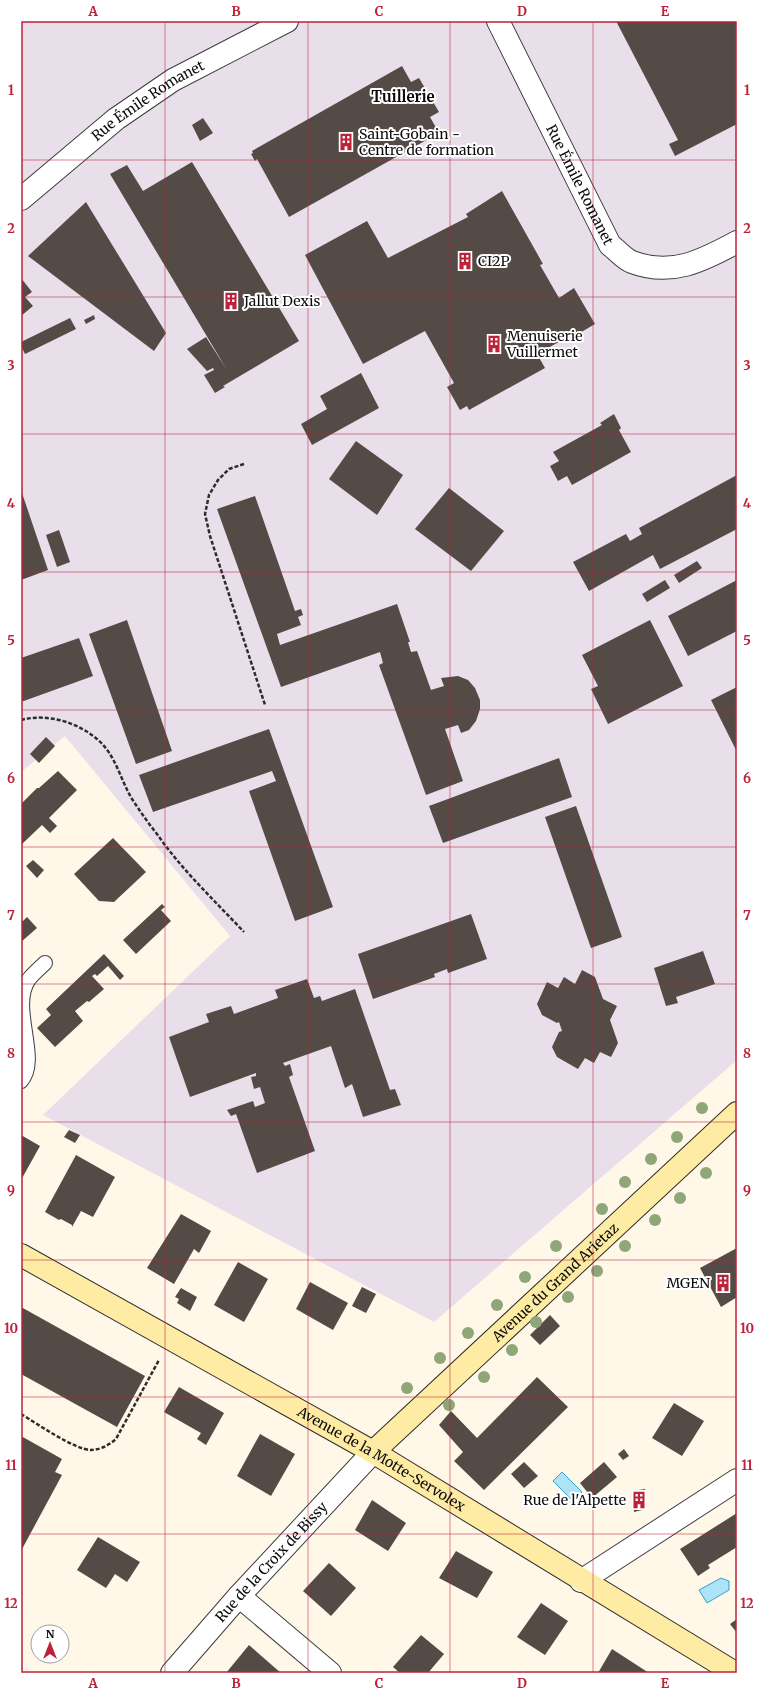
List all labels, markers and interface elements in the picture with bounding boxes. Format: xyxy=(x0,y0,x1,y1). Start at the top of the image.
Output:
text: A xyxy=(87,3,98,20)
text: B xyxy=(231,3,241,20)
text: C xyxy=(375,3,384,20)
text: D xyxy=(517,3,527,20)
text: E xyxy=(661,3,670,20)
street label: Rue Émile Romanet xyxy=(88,56,208,145)
text: 1 xyxy=(8,82,14,99)
text: 1 xyxy=(744,82,750,99)
district label: Tuillerie xyxy=(371,87,435,106)
street label: Rue Émile Romanet xyxy=(542,121,618,248)
place label: Saint-Gobain - Centre de formation xyxy=(359,125,494,159)
building icon: Saint-Gobain - Centre de formation xyxy=(336,132,356,152)
text: 2 xyxy=(7,220,15,237)
text: 2 xyxy=(743,220,751,237)
building icon: CI2P xyxy=(455,251,475,271)
place label: CI2P xyxy=(478,252,509,270)
building icon: Jallut Dexis xyxy=(221,291,241,311)
place label: Jallut Dexis xyxy=(243,292,320,310)
place label: Menuiserie Vuillermet xyxy=(506,327,583,361)
building icon: Menuiserie Vuillermet xyxy=(484,334,504,354)
text: 3 xyxy=(7,357,15,374)
text: 3 xyxy=(743,357,751,374)
text: 4 xyxy=(7,495,16,512)
text: 4 xyxy=(743,495,752,512)
text: 5 xyxy=(7,632,15,649)
text: 5 xyxy=(743,632,751,649)
text: 6 xyxy=(7,770,15,787)
text: 6 xyxy=(743,770,751,787)
text: 7 xyxy=(7,907,15,924)
text: 7 xyxy=(743,907,751,924)
text: 8 xyxy=(7,1045,15,1062)
text: 8 xyxy=(743,1045,751,1062)
text: 9 xyxy=(7,1182,15,1199)
text: 9 xyxy=(743,1182,751,1199)
street label: Avenue du Grand Arietaz xyxy=(487,1219,623,1346)
building icon: MGEN xyxy=(713,1273,733,1293)
place label: MGEN xyxy=(666,1274,710,1292)
text: 10 xyxy=(4,1320,18,1337)
text: 10 xyxy=(740,1320,754,1337)
street label: Avenue de la Motte-Servolex xyxy=(293,1402,469,1515)
text: 11 xyxy=(5,1457,17,1474)
text: 11 xyxy=(741,1457,753,1474)
building icon: Rue de l'Alpette xyxy=(629,1490,649,1510)
place label: Rue de l'Alpette xyxy=(523,1491,626,1509)
street label: Rue de la Croix de Bissy xyxy=(211,1497,332,1626)
text: 12 xyxy=(4,1595,18,1612)
text: 12 xyxy=(740,1595,754,1612)
north arrow xyxy=(30,1624,70,1664)
text: N xyxy=(46,1627,55,1641)
text: A xyxy=(87,1675,98,1692)
text: B xyxy=(231,1675,241,1692)
text: C xyxy=(375,1675,384,1692)
text: D xyxy=(517,1675,527,1692)
text: E xyxy=(661,1675,670,1692)

